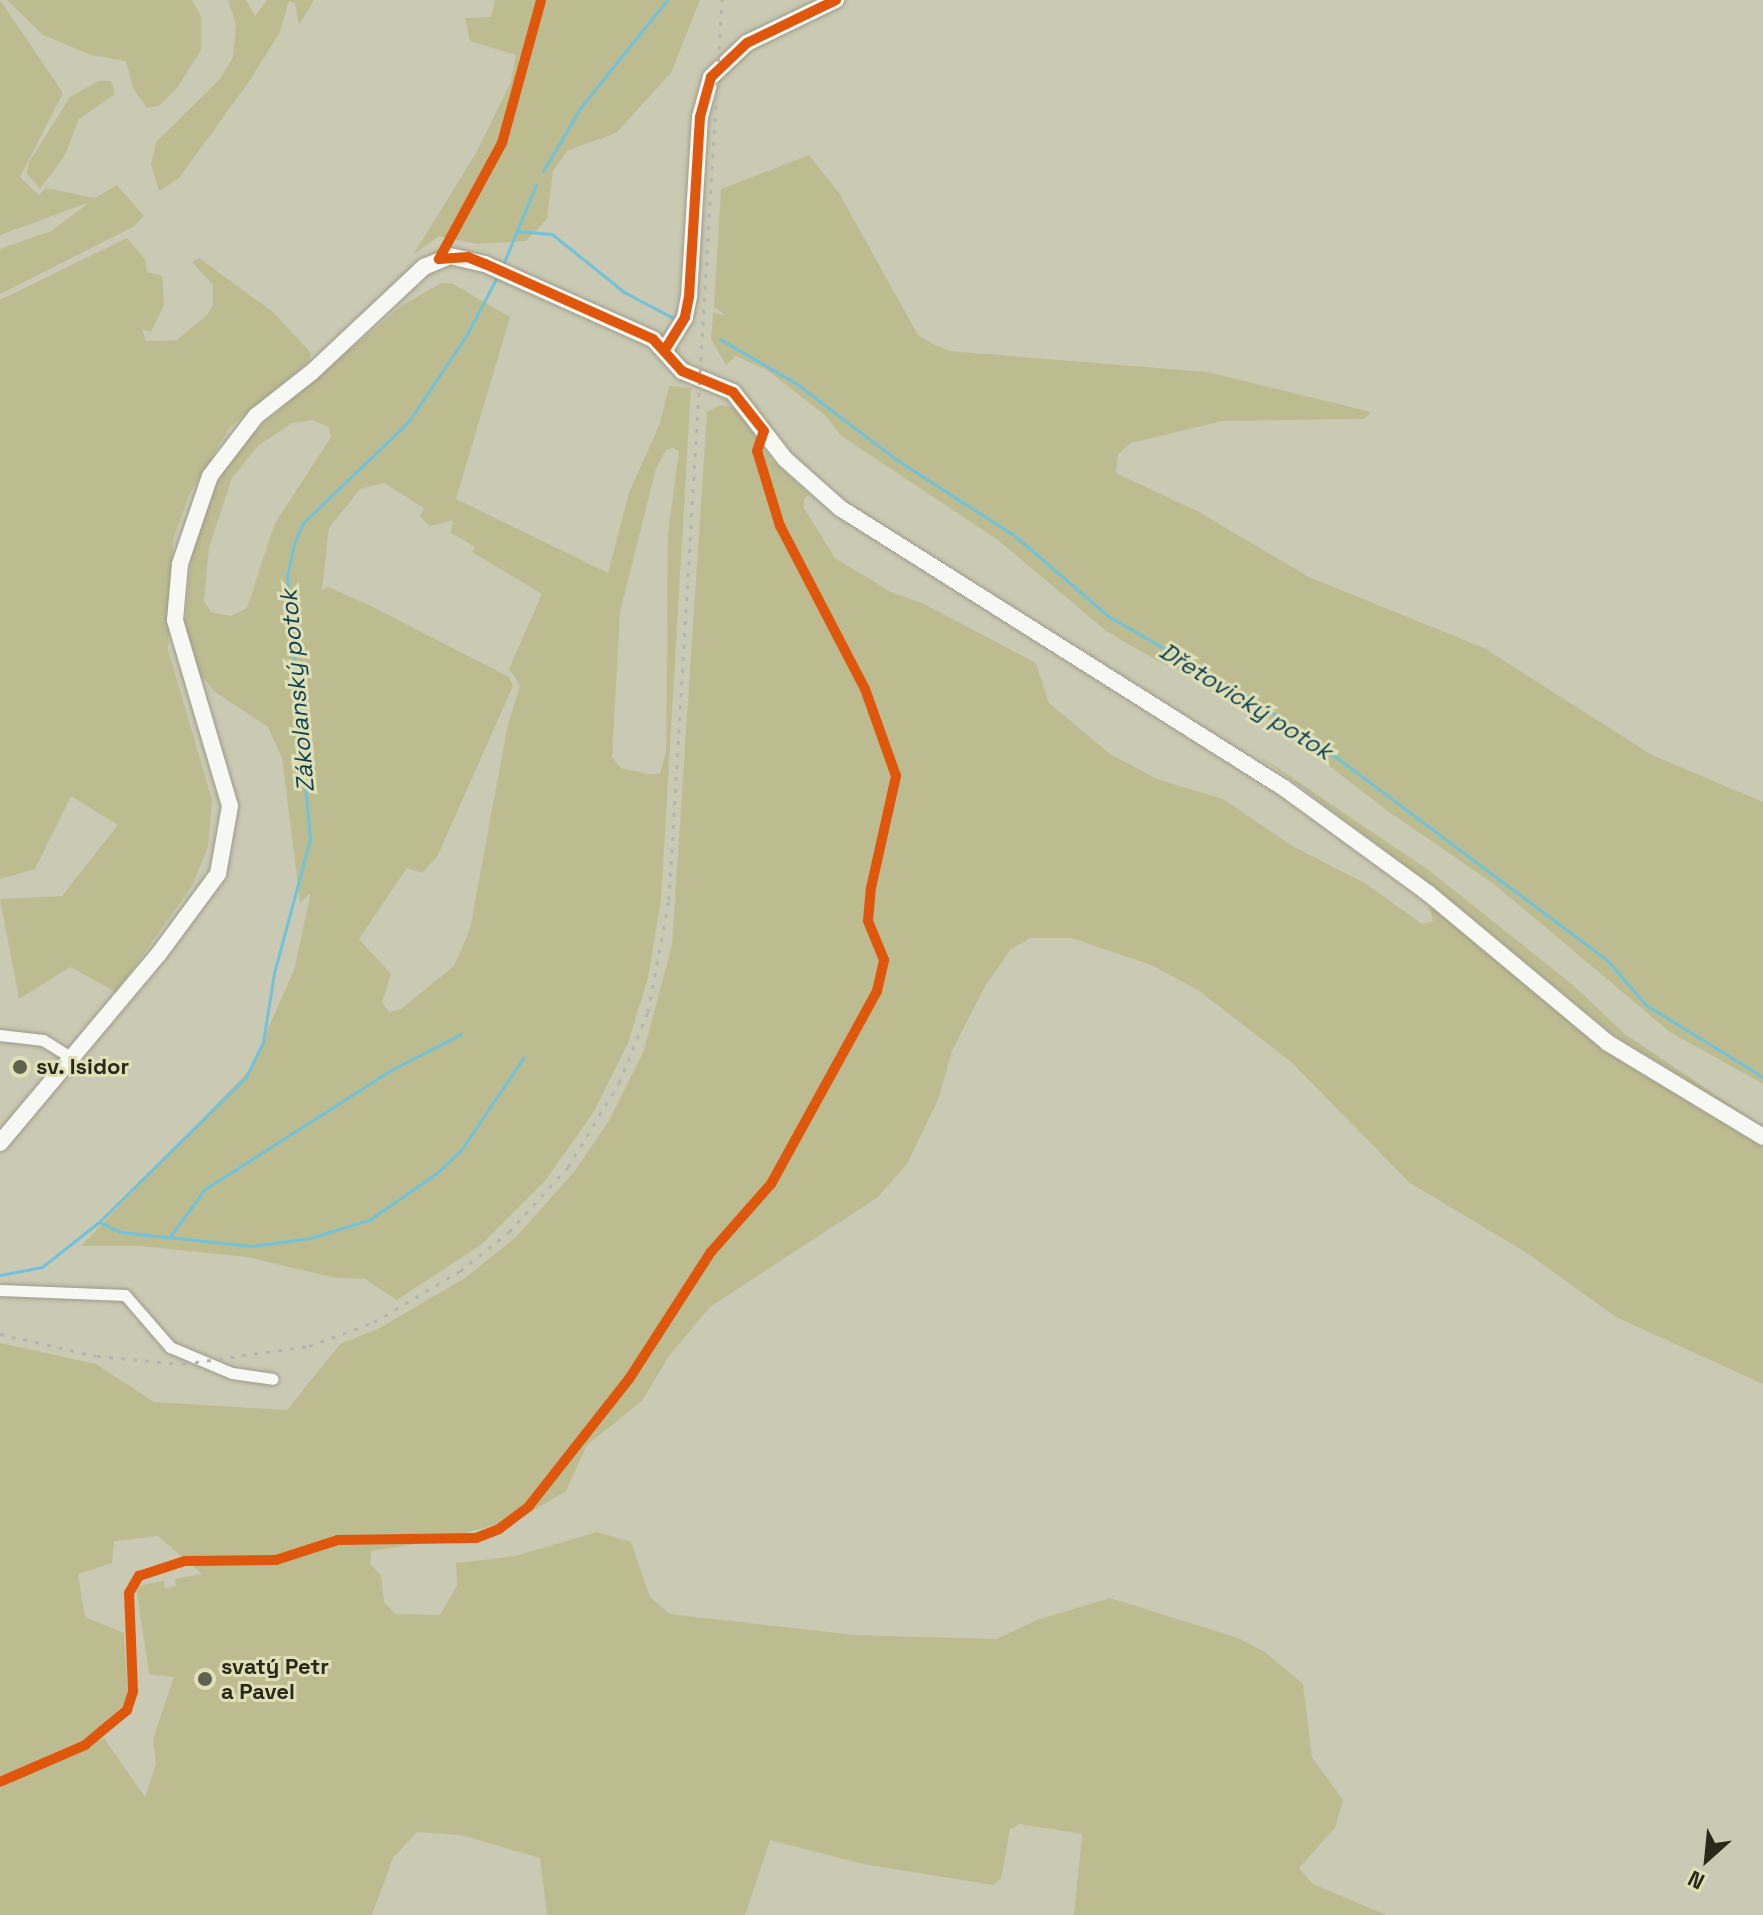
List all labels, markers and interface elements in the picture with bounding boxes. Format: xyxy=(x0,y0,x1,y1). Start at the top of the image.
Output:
water label: Zákolanský potok xyxy=(274,588,320,794)
water label: Dřetovický potok xyxy=(1154,636,1338,766)
place label: sv. Isidor xyxy=(36,1054,130,1080)
marker: sv. Isidor xyxy=(11,1058,29,1076)
place label: svatý Petr a Pavel xyxy=(221,1653,329,1704)
marker: svatý Petr a Pavel xyxy=(196,1670,214,1688)
north arrow xyxy=(1667,1819,1747,1899)
text: N xyxy=(1683,1865,1709,1896)

